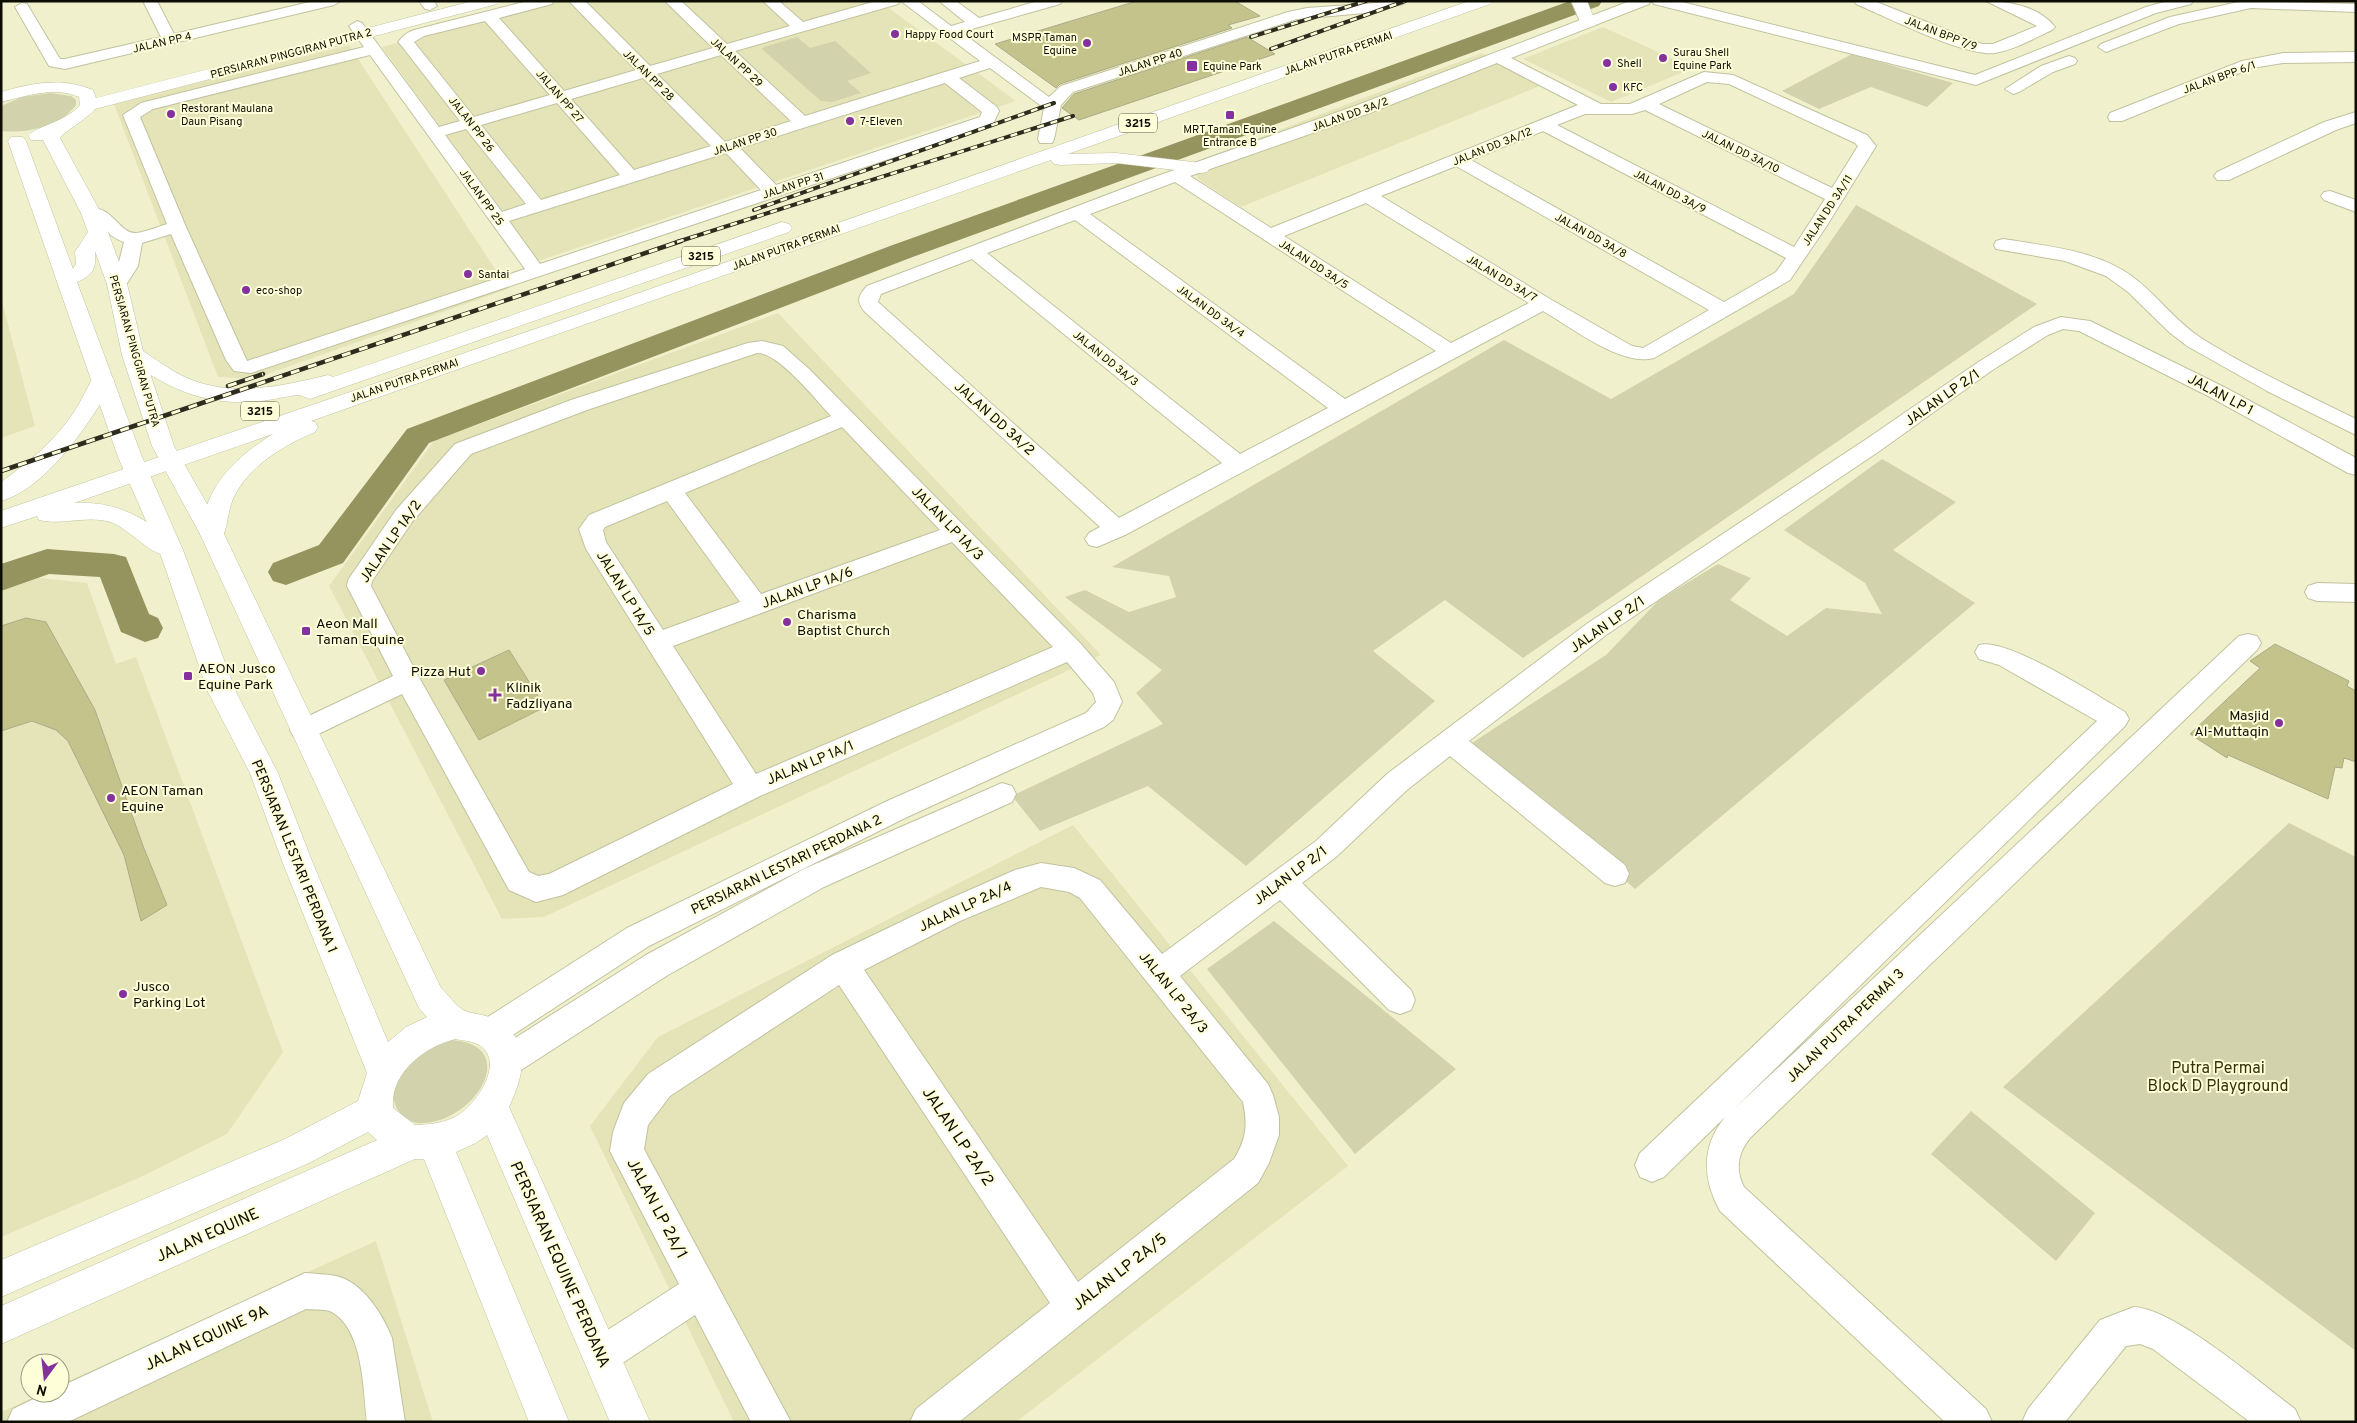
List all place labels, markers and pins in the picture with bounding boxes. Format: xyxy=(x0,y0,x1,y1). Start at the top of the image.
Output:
marker: Happy Food Court xyxy=(889,28,901,40)
place label: Happy Food Court xyxy=(905,28,994,42)
place label: MSPR Taman Equine xyxy=(1012,31,1077,58)
marker: MSPR Taman Equine xyxy=(1081,37,1093,49)
place label: Surau Shell Equine Park xyxy=(1673,46,1732,73)
marker: Surau Shell Equine Park xyxy=(1657,52,1669,64)
marker: Shell xyxy=(1601,57,1613,69)
place label: Shell xyxy=(1617,57,1642,71)
marker: Equine Park xyxy=(1185,59,1199,73)
place label: Equine Park xyxy=(1203,60,1262,74)
marker: KFC xyxy=(1607,81,1619,93)
place label: KFC xyxy=(1623,81,1643,95)
place label: Restorant Maulana Daun Pisang xyxy=(181,102,273,129)
marker: Restorant Maulana Daun Pisang xyxy=(165,108,177,120)
marker: MRT Taman Equine Entrance B xyxy=(1224,109,1236,121)
marker: 7-Eleven xyxy=(844,115,856,127)
place label: 7-Eleven xyxy=(860,115,902,129)
place label: MRT Taman Equine Entrance B xyxy=(1183,123,1277,150)
marker: Santai xyxy=(462,268,474,280)
place label: Santai xyxy=(478,268,509,282)
marker: eco-shop xyxy=(240,284,252,296)
place label: eco-shop xyxy=(256,284,302,298)
place label: Charisma Baptist Church xyxy=(797,607,890,640)
place label: Aeon Mall Taman Equine xyxy=(316,616,404,649)
marker: Charisma Baptist Church xyxy=(781,616,793,628)
marker: Aeon Mall Taman Equine xyxy=(300,625,312,637)
place label: AEON Jusco Equine Park xyxy=(198,661,276,694)
place label: Pizza Hut xyxy=(411,664,471,681)
marker: Pizza Hut xyxy=(475,665,487,677)
marker: AEON Jusco Equine Park xyxy=(182,670,194,682)
place label: Klinik Fadzliyana xyxy=(506,680,572,713)
marker: Klinik Fadzliyana xyxy=(488,688,502,702)
place label: Masjid Al-Muttaqin xyxy=(2194,708,2269,741)
marker: Masjid Al-Muttaqin xyxy=(2273,717,2285,729)
place label: AEON Taman Equine xyxy=(121,783,203,816)
marker: AEON Taman Equine xyxy=(105,792,117,804)
place label: Jusco Parking Lot xyxy=(133,979,206,1012)
marker: Jusco Parking Lot xyxy=(117,988,129,1000)

